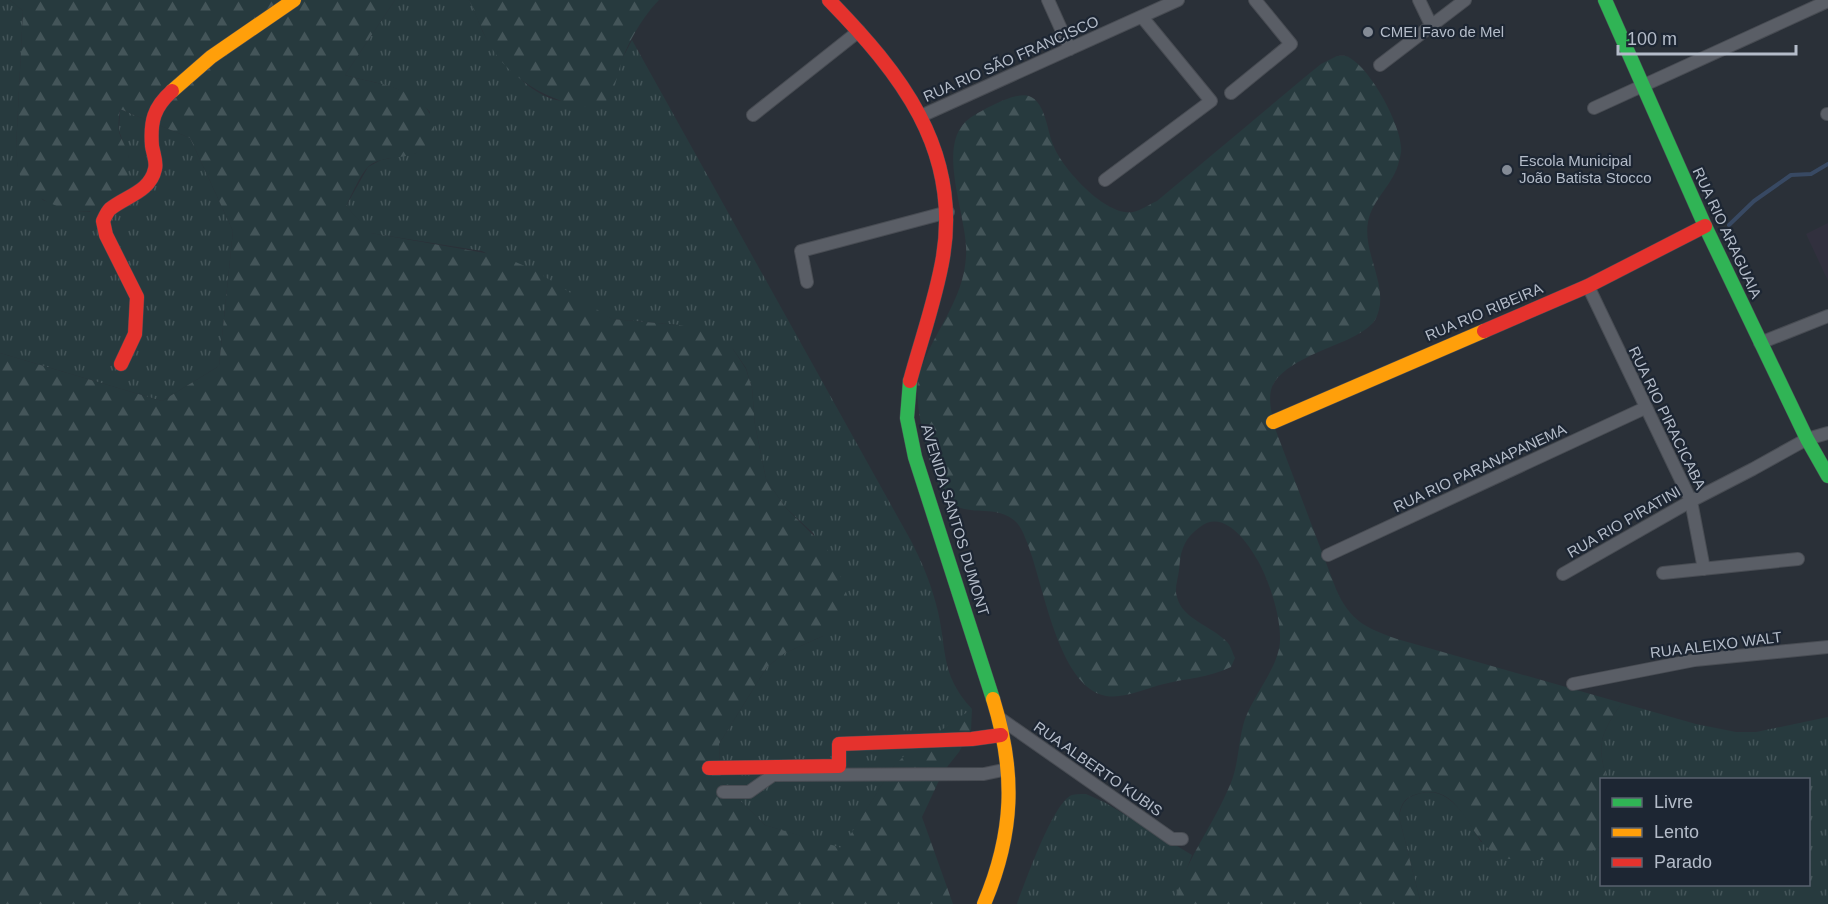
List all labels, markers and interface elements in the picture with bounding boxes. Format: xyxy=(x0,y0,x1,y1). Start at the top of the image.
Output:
street label: RUA RIO SÃO FRANCISCO xyxy=(921,12,1101,105)
scale bar xyxy=(1618,18,1796,56)
place label: CMEI Favo de Mel xyxy=(1380,23,1504,40)
marker: CMEI Favo de Mel xyxy=(1361,25,1375,39)
text: 100 m xyxy=(1627,29,1677,49)
place label: Escola Municipal João Batista Stocco xyxy=(1519,152,1652,186)
marker: Escola Municipal João Batista Stocco xyxy=(1500,163,1514,177)
street label: RUA RIO ARAGUAIA xyxy=(1690,165,1765,301)
street label: RUA RIO RIBEIRA xyxy=(1423,279,1545,344)
street label: RUA RIO PIRACICABA xyxy=(1625,344,1709,492)
street label: RUA RIO PARANAPANEMA xyxy=(1391,420,1569,515)
street label: AVENIDA SANTOS DUMONT xyxy=(918,422,993,618)
street label: RUA RIO PIRATINI xyxy=(1564,482,1683,561)
street label: RUA ALEIXO WALT xyxy=(1649,628,1783,661)
street label: RUA ALBERTO KUBIS xyxy=(1031,718,1166,819)
legend xyxy=(1600,778,1810,886)
text: Livre xyxy=(1654,792,1693,812)
text: Lento xyxy=(1654,822,1699,842)
text: Parado xyxy=(1654,852,1712,872)

